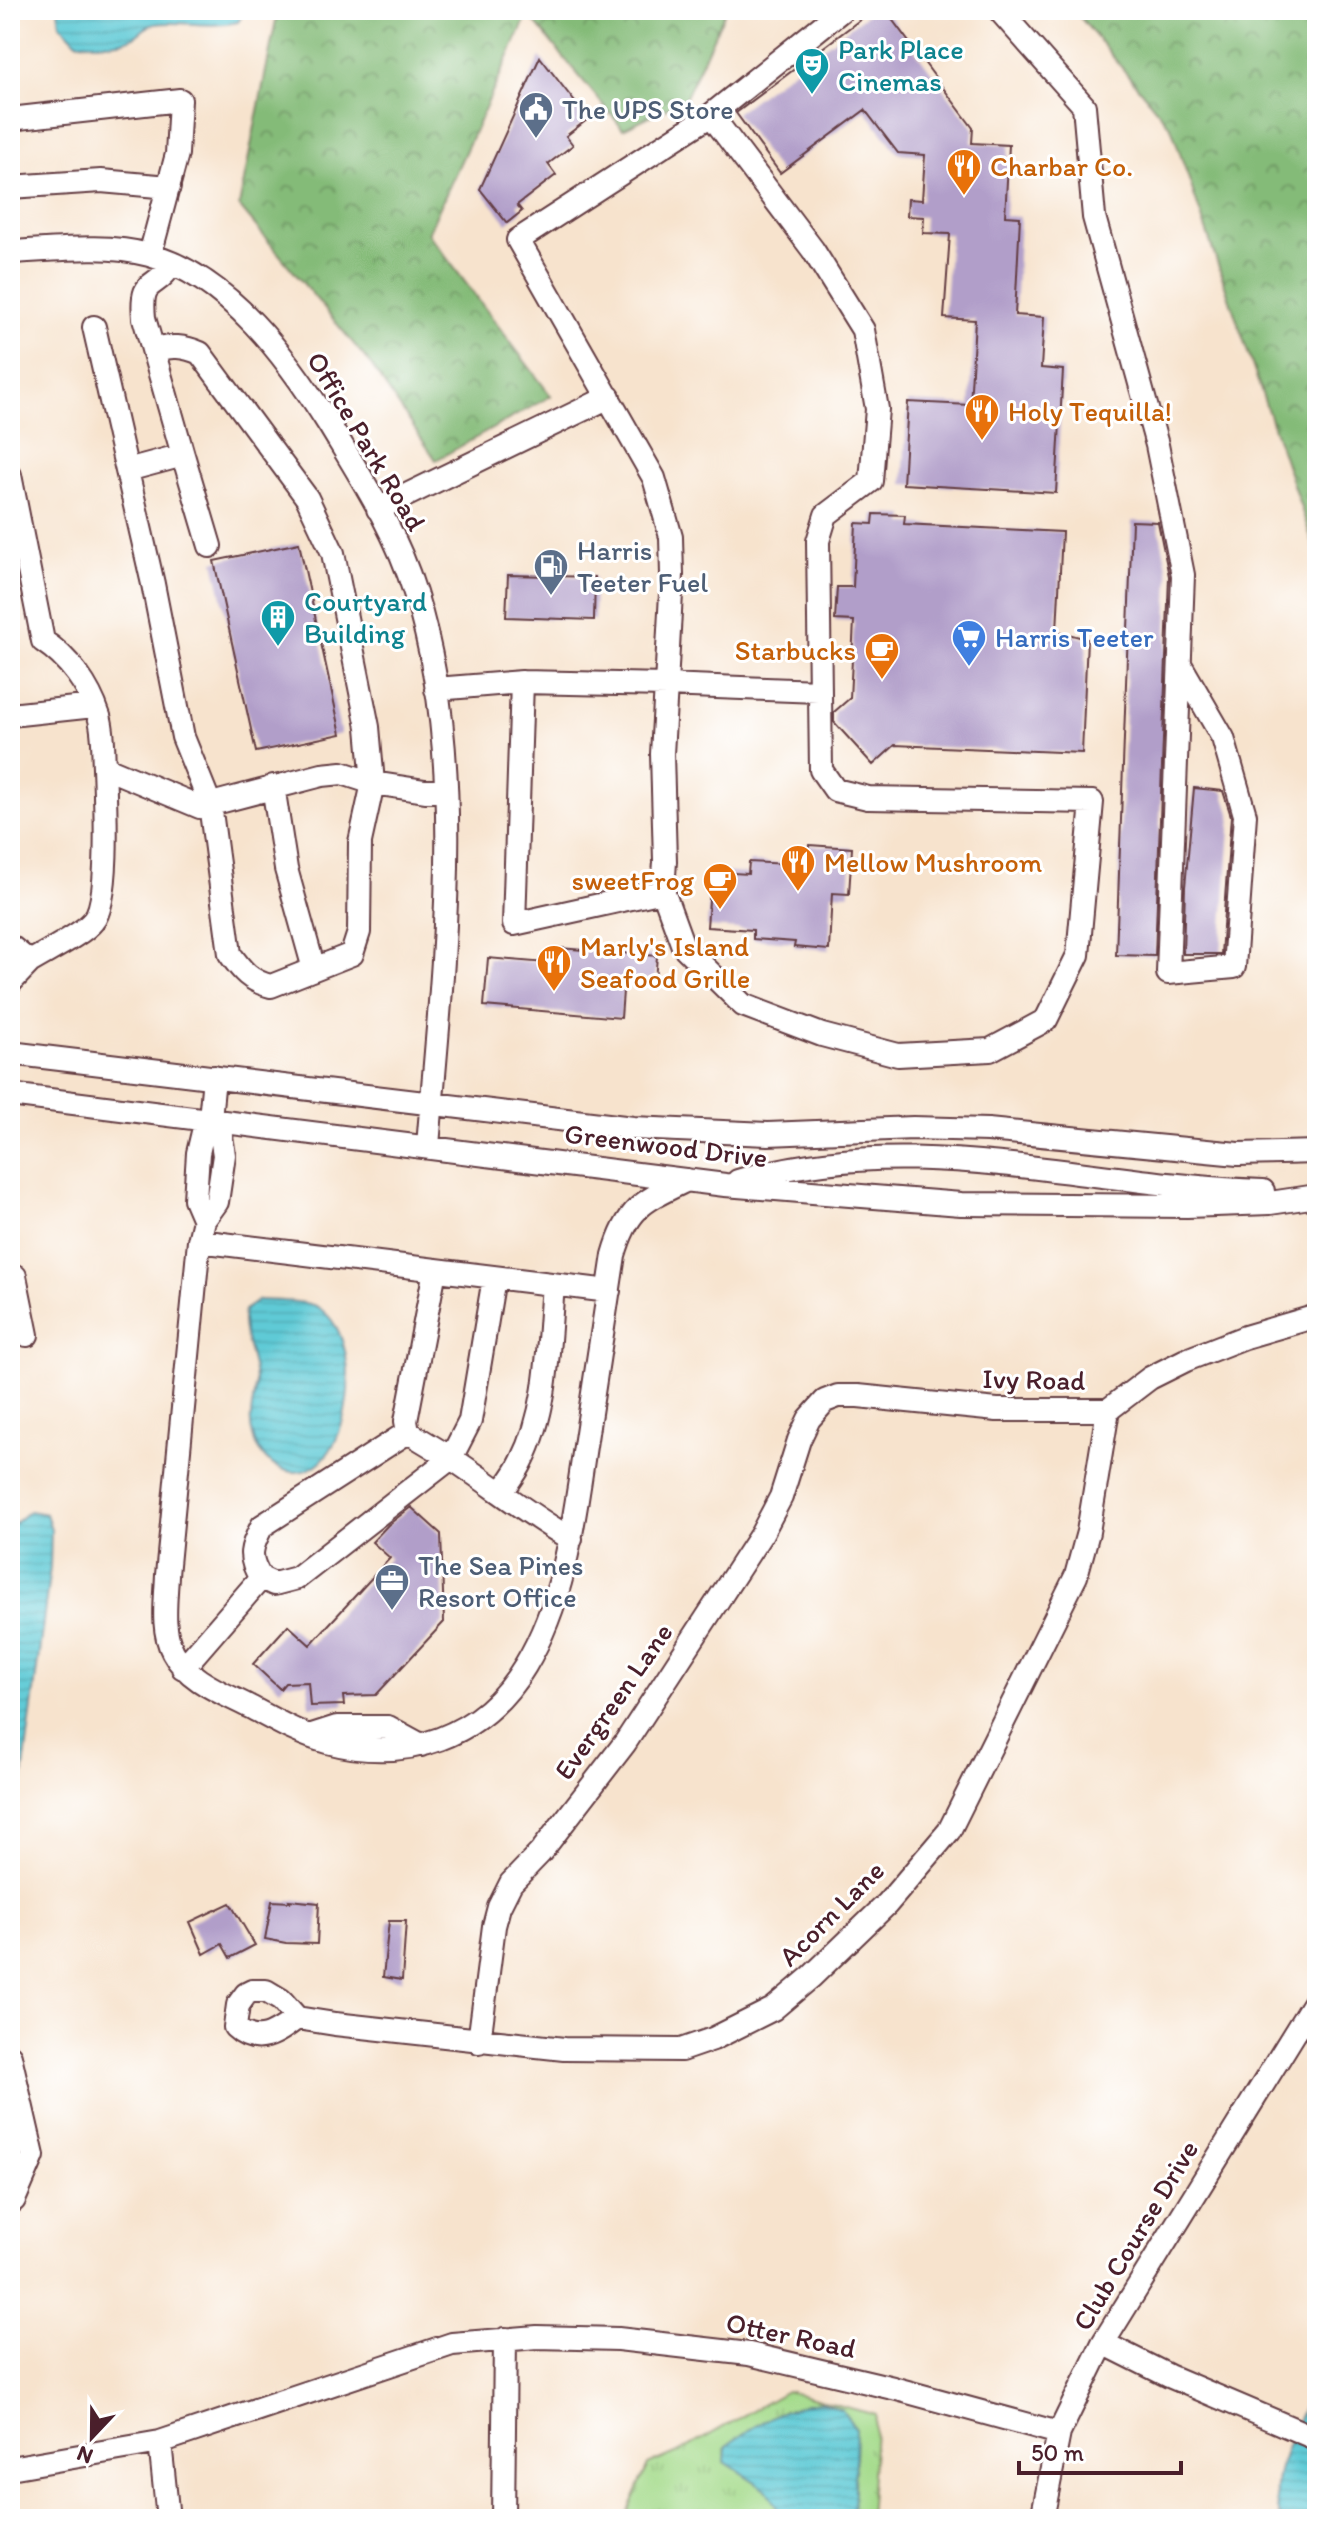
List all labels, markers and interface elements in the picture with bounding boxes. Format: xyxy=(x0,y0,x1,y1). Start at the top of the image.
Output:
place label: Park Place Cinemas xyxy=(838,32,964,98)
theatre icon: Park Place Cinemas xyxy=(793,46,831,96)
public building icon: The UPS Store xyxy=(517,90,555,140)
place label: The UPS Store xyxy=(562,92,733,126)
restaurant icon: Charbar Co. xyxy=(945,147,983,197)
place label: Charbar Co. xyxy=(990,149,1133,183)
street label: Office Park Road xyxy=(300,345,434,537)
restaurant icon: Holy Tequilla! xyxy=(963,392,1001,442)
place label: Holy Tequilla! xyxy=(1008,394,1172,428)
place label: Harris Teeter Fuel xyxy=(577,533,708,599)
fuel station icon: Harris Teeter Fuel xyxy=(532,547,570,597)
place label: Courtyard Building xyxy=(304,584,427,650)
building icon: Courtyard Building xyxy=(259,598,297,648)
supermarket icon: Harris Teeter xyxy=(950,618,988,668)
place label: Harris Teeter xyxy=(995,620,1154,654)
cafe icon: Starbucks xyxy=(863,631,901,681)
place label: Starbucks xyxy=(735,633,856,667)
restaurant icon: Mellow Mushroom xyxy=(779,843,817,893)
place label: Mellow Mushroom xyxy=(824,845,1043,879)
cafe icon: sweetFrog xyxy=(701,861,739,911)
place label: sweetFrog xyxy=(572,863,695,897)
place label: Marly's Island Seafood Grille xyxy=(580,929,750,995)
restaurant icon: Marly's Island Seafood Grille xyxy=(535,943,573,993)
street label: Greenwood Drive xyxy=(563,1116,769,1174)
street label: Ivy Road xyxy=(982,1361,1086,1397)
place label: The Sea Pines Resort Office xyxy=(418,1548,583,1614)
office icon: The Sea Pines Resort Office xyxy=(373,1562,411,1612)
street label: Evergreen Lane xyxy=(546,1616,680,1786)
street label: Acorn Lane xyxy=(771,1853,891,1973)
street label: Club Course Drive xyxy=(1065,2134,1205,2336)
street label: Otter Road xyxy=(723,2305,859,2365)
north arrow xyxy=(52,2397,132,2477)
scale bar xyxy=(1019,2425,1181,2475)
text: 50 m xyxy=(1031,2438,1084,2467)
text: N xyxy=(73,2440,97,2470)

